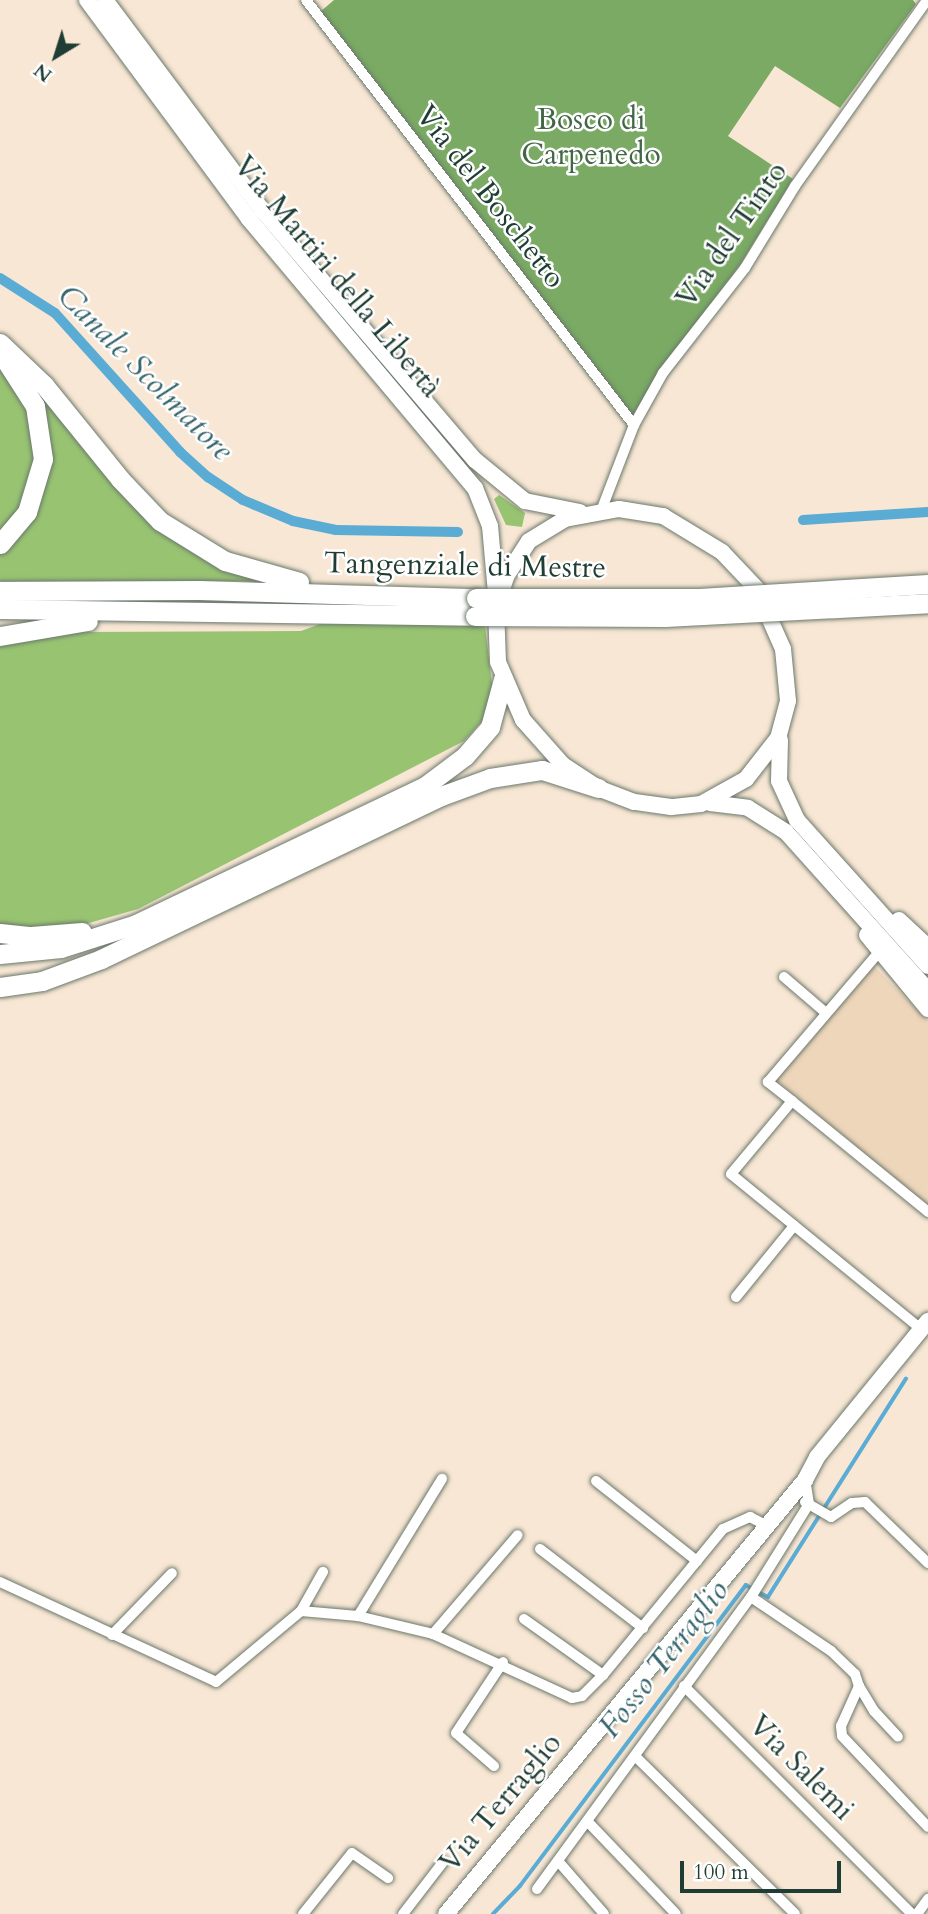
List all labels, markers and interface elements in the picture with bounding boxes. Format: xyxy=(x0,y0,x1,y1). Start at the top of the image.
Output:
north arrow xyxy=(21,21,91,91)
text: N xyxy=(29,57,58,88)
street label: Via del Boschetto xyxy=(407,98,573,296)
park label: Bosco di Carpenedo xyxy=(521,102,661,172)
street label: Via Martiri della Libertà xyxy=(225,149,449,405)
street label: Via del Tinto xyxy=(669,155,795,315)
water label: Canale Scolmatore xyxy=(49,277,241,469)
street label: Tangenziale di Mestre xyxy=(324,546,606,586)
water label: Fosso Terraglio xyxy=(591,1573,737,1745)
street label: Via Salemi xyxy=(741,1708,861,1828)
street label: Via Terraglio xyxy=(432,1726,570,1880)
scale bar xyxy=(683,1848,844,1892)
text: 100 m xyxy=(693,1858,749,1887)

